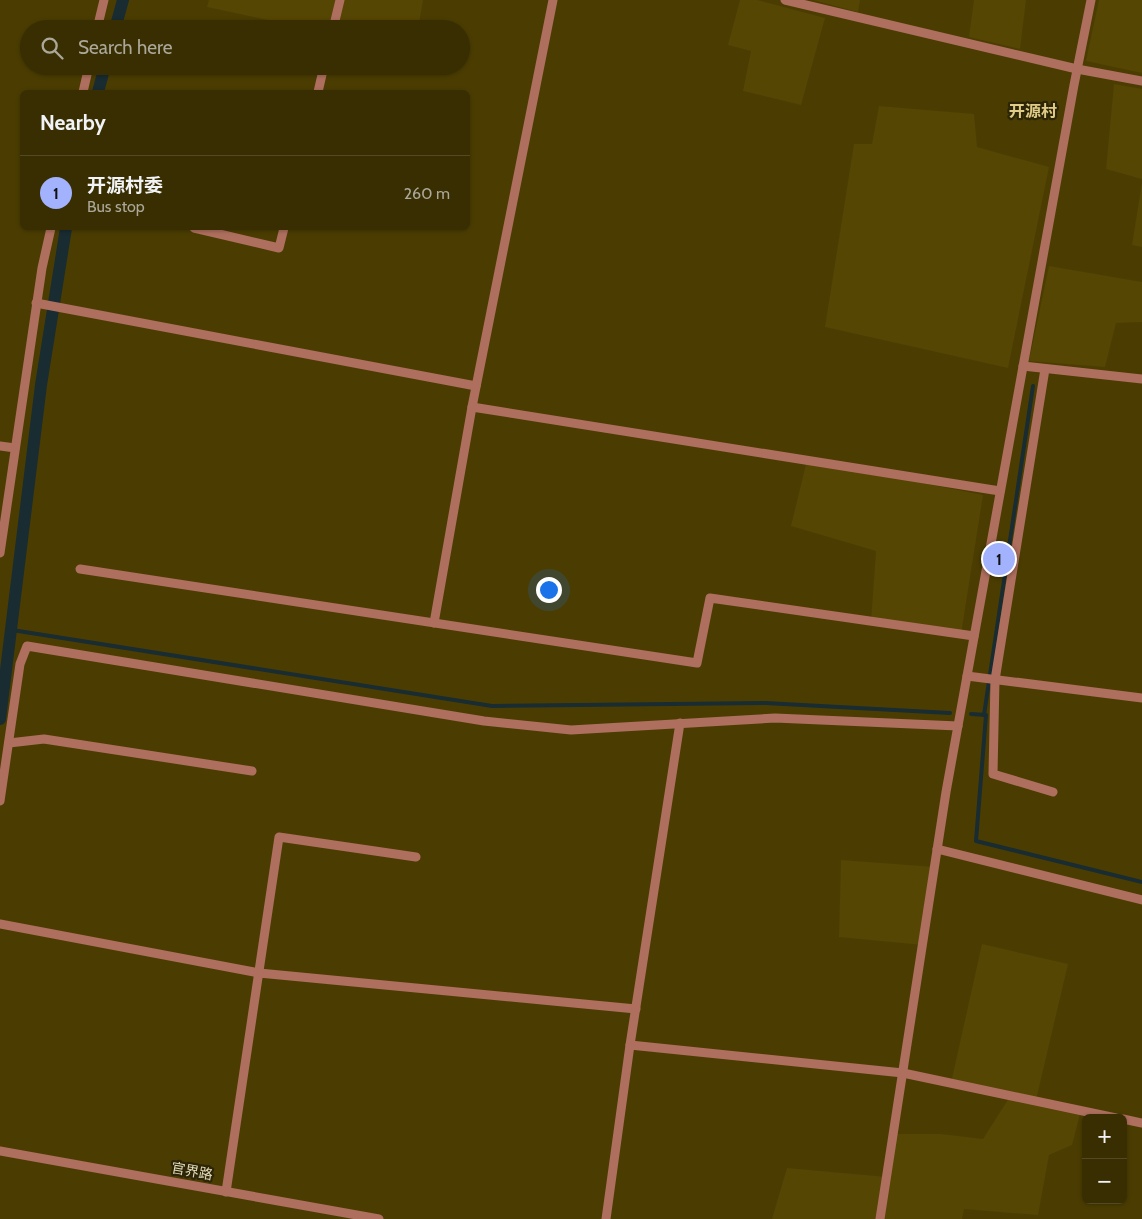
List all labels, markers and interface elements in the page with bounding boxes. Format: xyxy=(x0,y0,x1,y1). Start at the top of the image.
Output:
search box xyxy=(20,20,470,75)
icon: search xyxy=(38,34,66,62)
text: Search here xyxy=(78,36,172,59)
district label: 开源村 xyxy=(1009,102,1057,121)
text: Nearby xyxy=(40,110,106,135)
text: 开源村委 xyxy=(87,174,163,197)
text: 1 xyxy=(53,184,59,203)
text: 260 m xyxy=(404,184,450,203)
text: Bus stop xyxy=(87,197,145,216)
pin: 1 xyxy=(983,540,1015,578)
your location xyxy=(536,577,562,603)
map controls xyxy=(1082,1114,1127,1204)
button: + xyxy=(1082,1114,1127,1159)
street label: 官界路 xyxy=(170,1158,214,1184)
button: − xyxy=(1082,1159,1127,1204)

